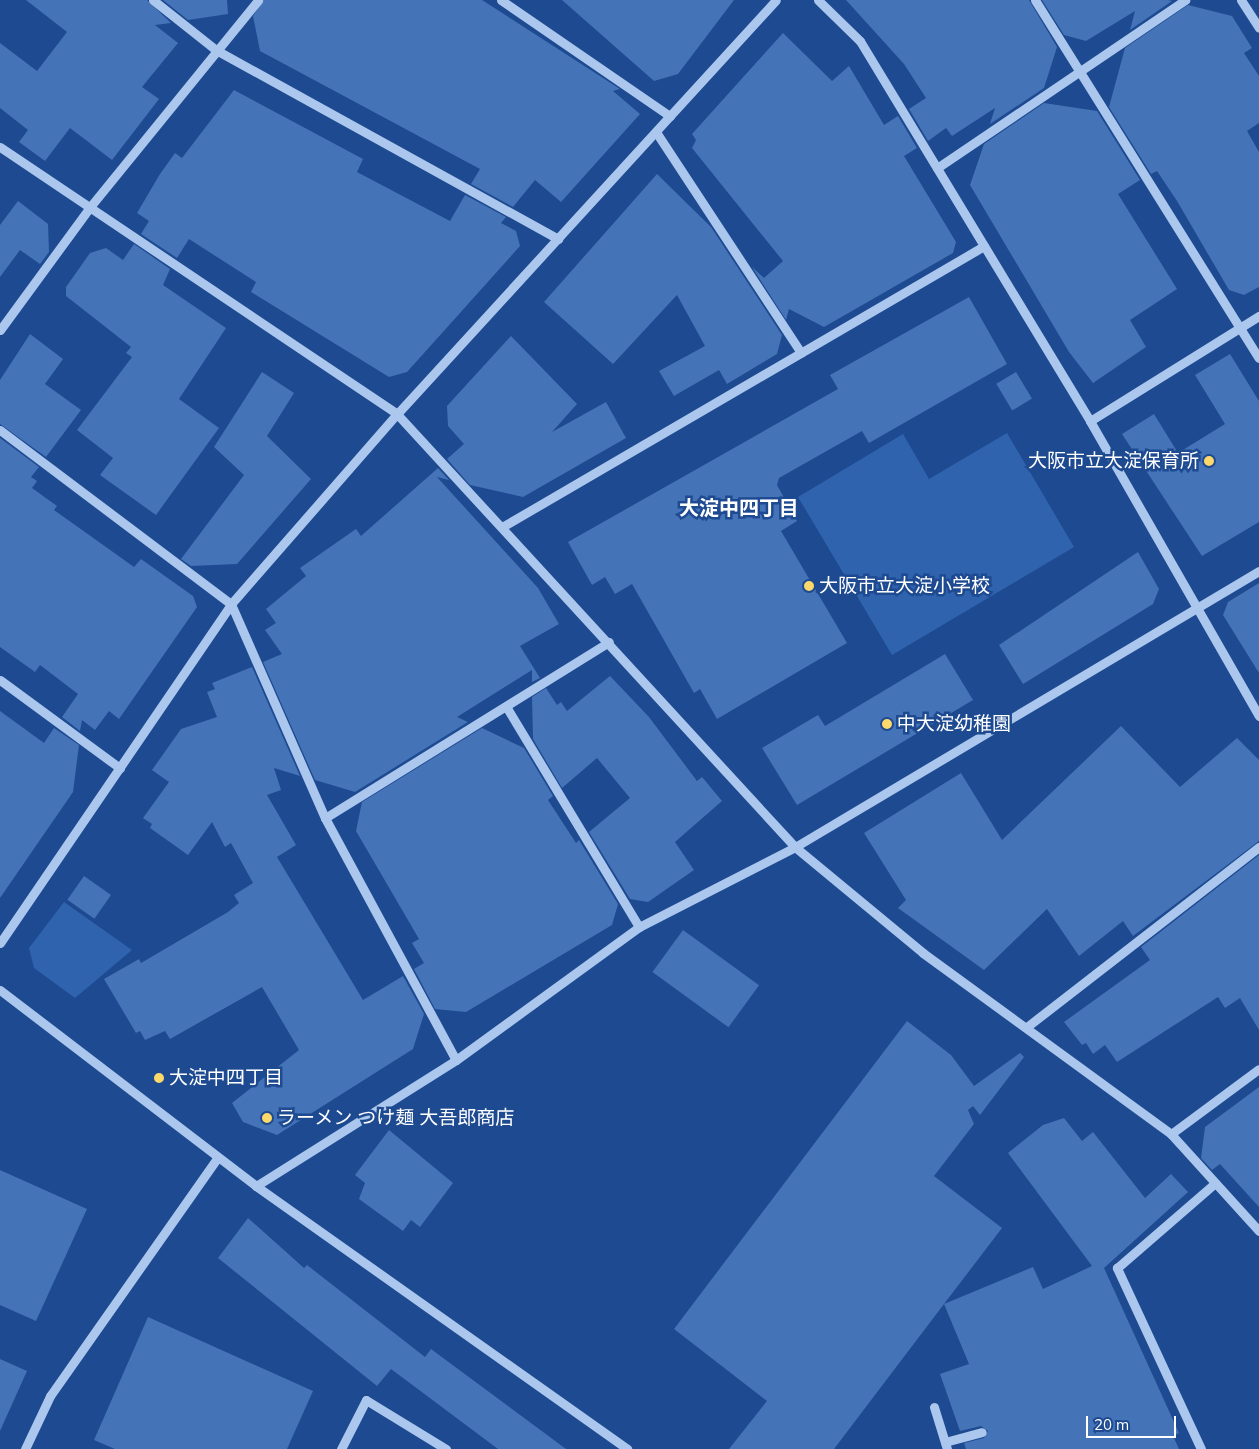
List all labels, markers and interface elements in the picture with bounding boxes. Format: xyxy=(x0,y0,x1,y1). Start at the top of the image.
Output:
place label: 大阪市立大淀保育所 xyxy=(1028,450,1199,472)
marker: 大阪市立大淀保育所 xyxy=(1203,455,1215,467)
district label: 大淀中四丁目 xyxy=(679,495,799,519)
place label: 大阪市立大淀小学校 xyxy=(819,575,990,597)
marker: 大阪市立大淀小学校 xyxy=(803,580,815,592)
place label: 中大淀幼稚園 xyxy=(897,713,1011,735)
marker: 中大淀幼稚園 xyxy=(881,718,893,730)
place label: 大淀中四丁目 xyxy=(169,1067,283,1089)
marker: 大淀中四丁目 xyxy=(153,1072,165,1084)
place label: ラーメン つけ麺 大吾郎商店 xyxy=(277,1107,515,1129)
marker: ラーメン つけ麺 大吾郎商店 xyxy=(261,1112,273,1124)
scale bar xyxy=(1089,1406,1179,1438)
text: 20 m xyxy=(1094,1415,1129,1434)

